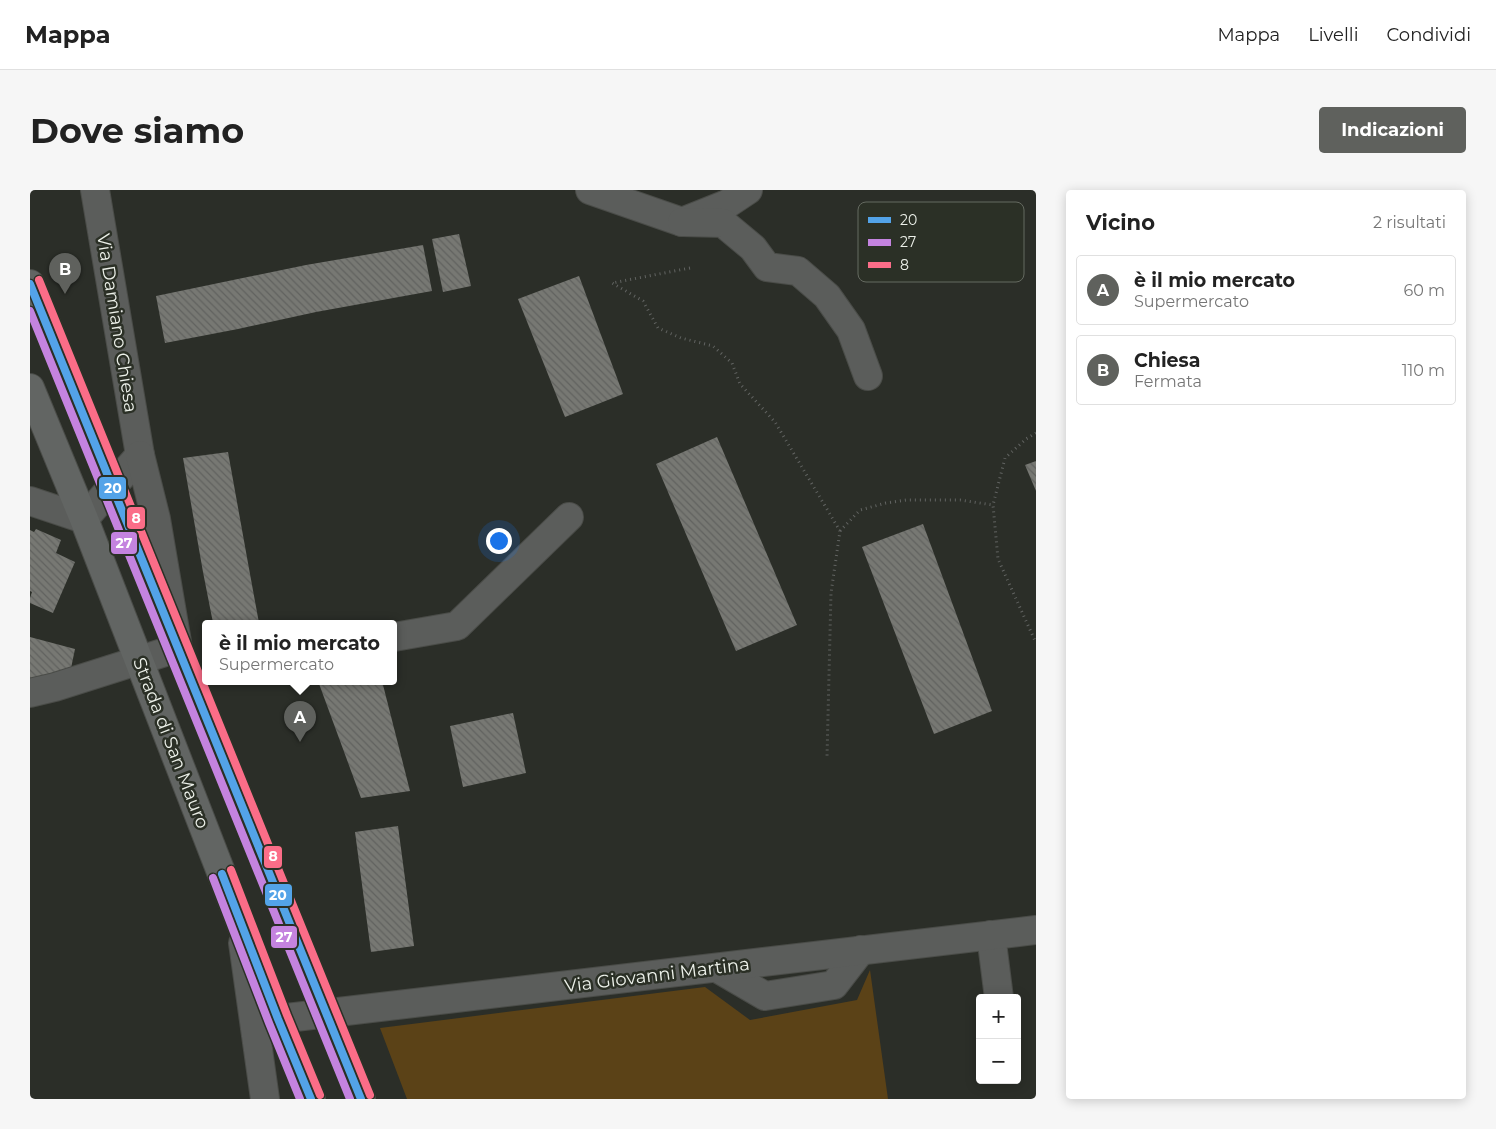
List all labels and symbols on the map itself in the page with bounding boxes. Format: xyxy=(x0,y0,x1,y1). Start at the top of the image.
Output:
legend xyxy=(858,202,1024,282)
text: 20 xyxy=(900,211,917,229)
street label: Via Damiano Chiesa xyxy=(92,232,142,414)
text: 27 xyxy=(900,233,916,251)
pin: B xyxy=(49,253,81,294)
text: 8 xyxy=(900,256,909,274)
line badge: 20 xyxy=(98,476,127,500)
text: 20 xyxy=(104,479,122,497)
line badge: 8 xyxy=(126,506,146,530)
text: 8 xyxy=(131,509,141,527)
your location xyxy=(486,528,512,554)
line badge: 27 xyxy=(110,531,138,555)
text: 27 xyxy=(116,534,133,552)
street label: Strada di San Mauro xyxy=(128,654,214,832)
pin: A xyxy=(284,701,316,742)
line badge: 8 xyxy=(263,845,283,869)
text: 8 xyxy=(268,847,278,865)
line badge: 20 xyxy=(264,883,293,907)
text: 20 xyxy=(269,886,287,904)
line badge: 27 xyxy=(270,925,298,949)
text: 27 xyxy=(276,928,293,946)
street label: Via Giovanni Martina xyxy=(563,953,751,997)

